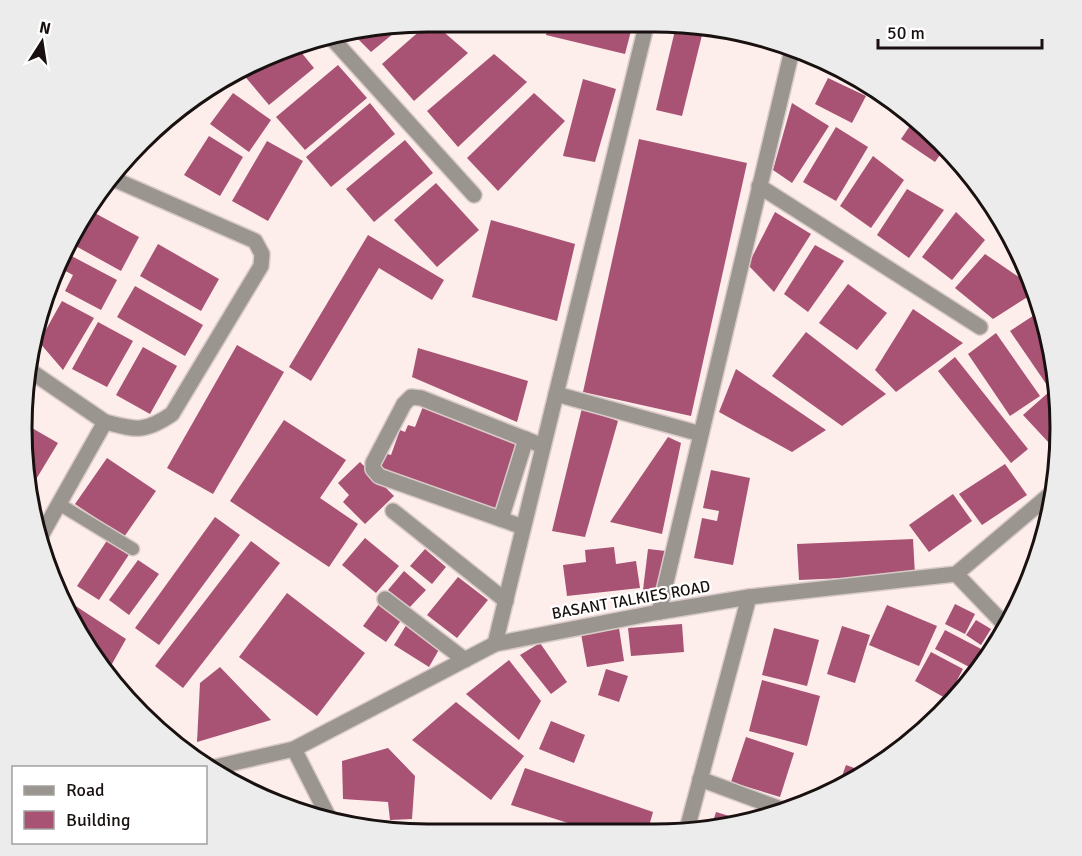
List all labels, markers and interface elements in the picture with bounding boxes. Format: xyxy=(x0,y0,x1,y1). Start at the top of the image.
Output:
north arrow xyxy=(12,12,72,72)
scale bar xyxy=(878,12,1042,50)
text: N xyxy=(37,17,52,39)
text: 50 m xyxy=(887,22,925,44)
street label: BASANT TALKIES ROAD xyxy=(550,576,712,624)
legend xyxy=(12,766,207,844)
text: Road xyxy=(66,779,105,801)
text: Building xyxy=(66,809,130,831)

